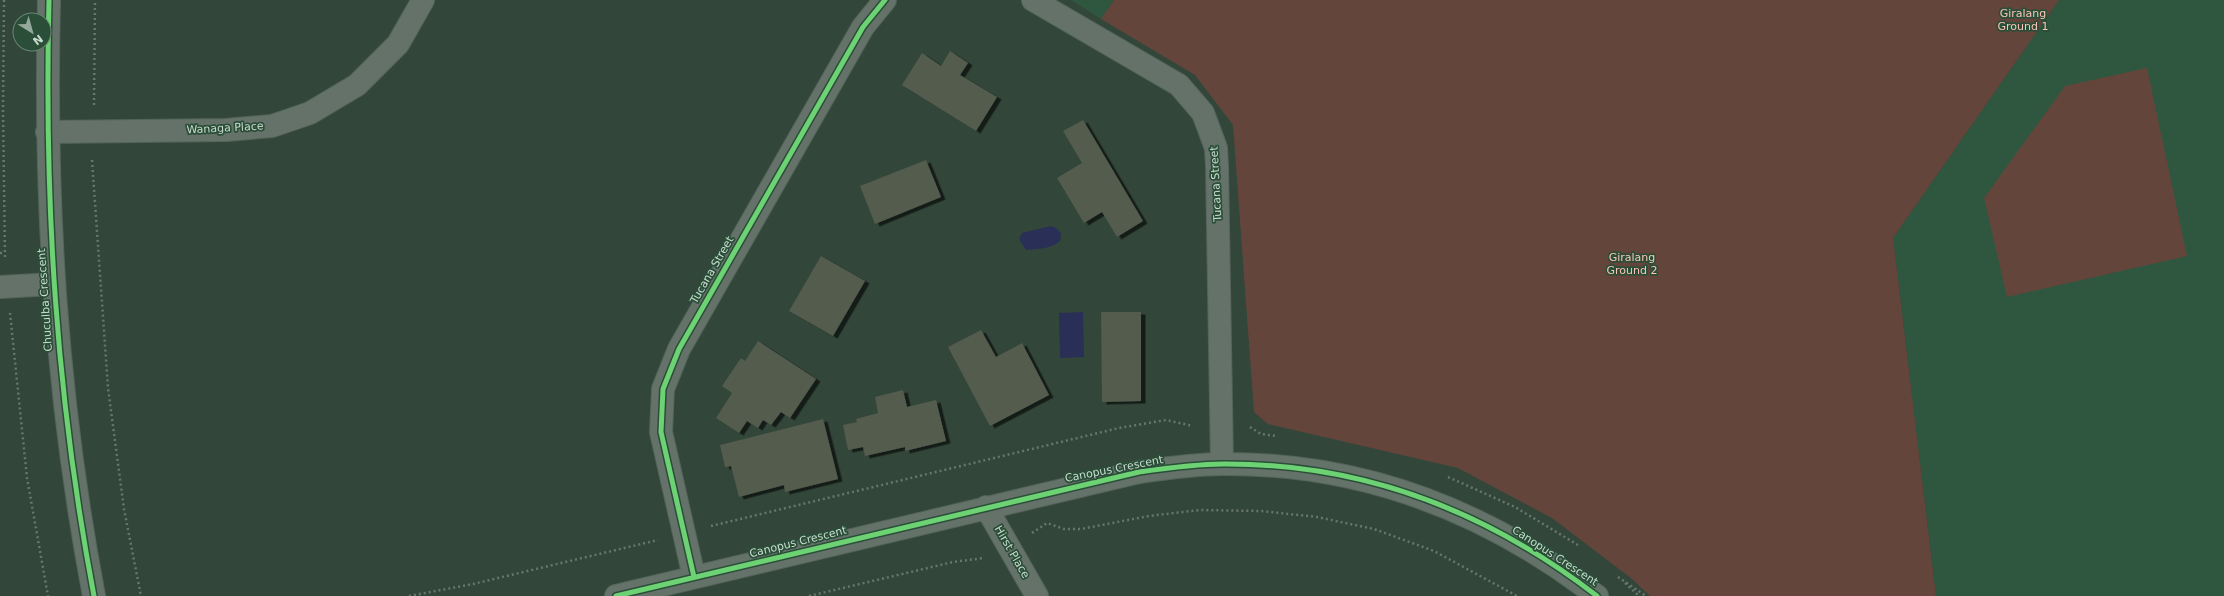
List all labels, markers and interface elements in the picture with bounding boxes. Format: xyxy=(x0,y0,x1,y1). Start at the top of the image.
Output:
park label: Giralang Ground 1 xyxy=(1998,7,2048,33)
north arrow xyxy=(12,12,52,52)
text: N xyxy=(30,32,45,48)
street label: Wanaga Place xyxy=(186,119,264,137)
street label: Tucana Street xyxy=(1207,145,1225,223)
street label: Tucana Street xyxy=(687,233,737,307)
street label: Chuculba Crescent xyxy=(35,247,55,352)
park label: Giralang Ground 2 xyxy=(1607,251,1657,277)
street label: Canopus Crescent xyxy=(1064,453,1165,485)
street label: Canopus Crescent xyxy=(748,523,849,560)
street label: Hirst Place xyxy=(992,523,1032,581)
street label: Canopus Crescent xyxy=(1510,523,1601,589)

